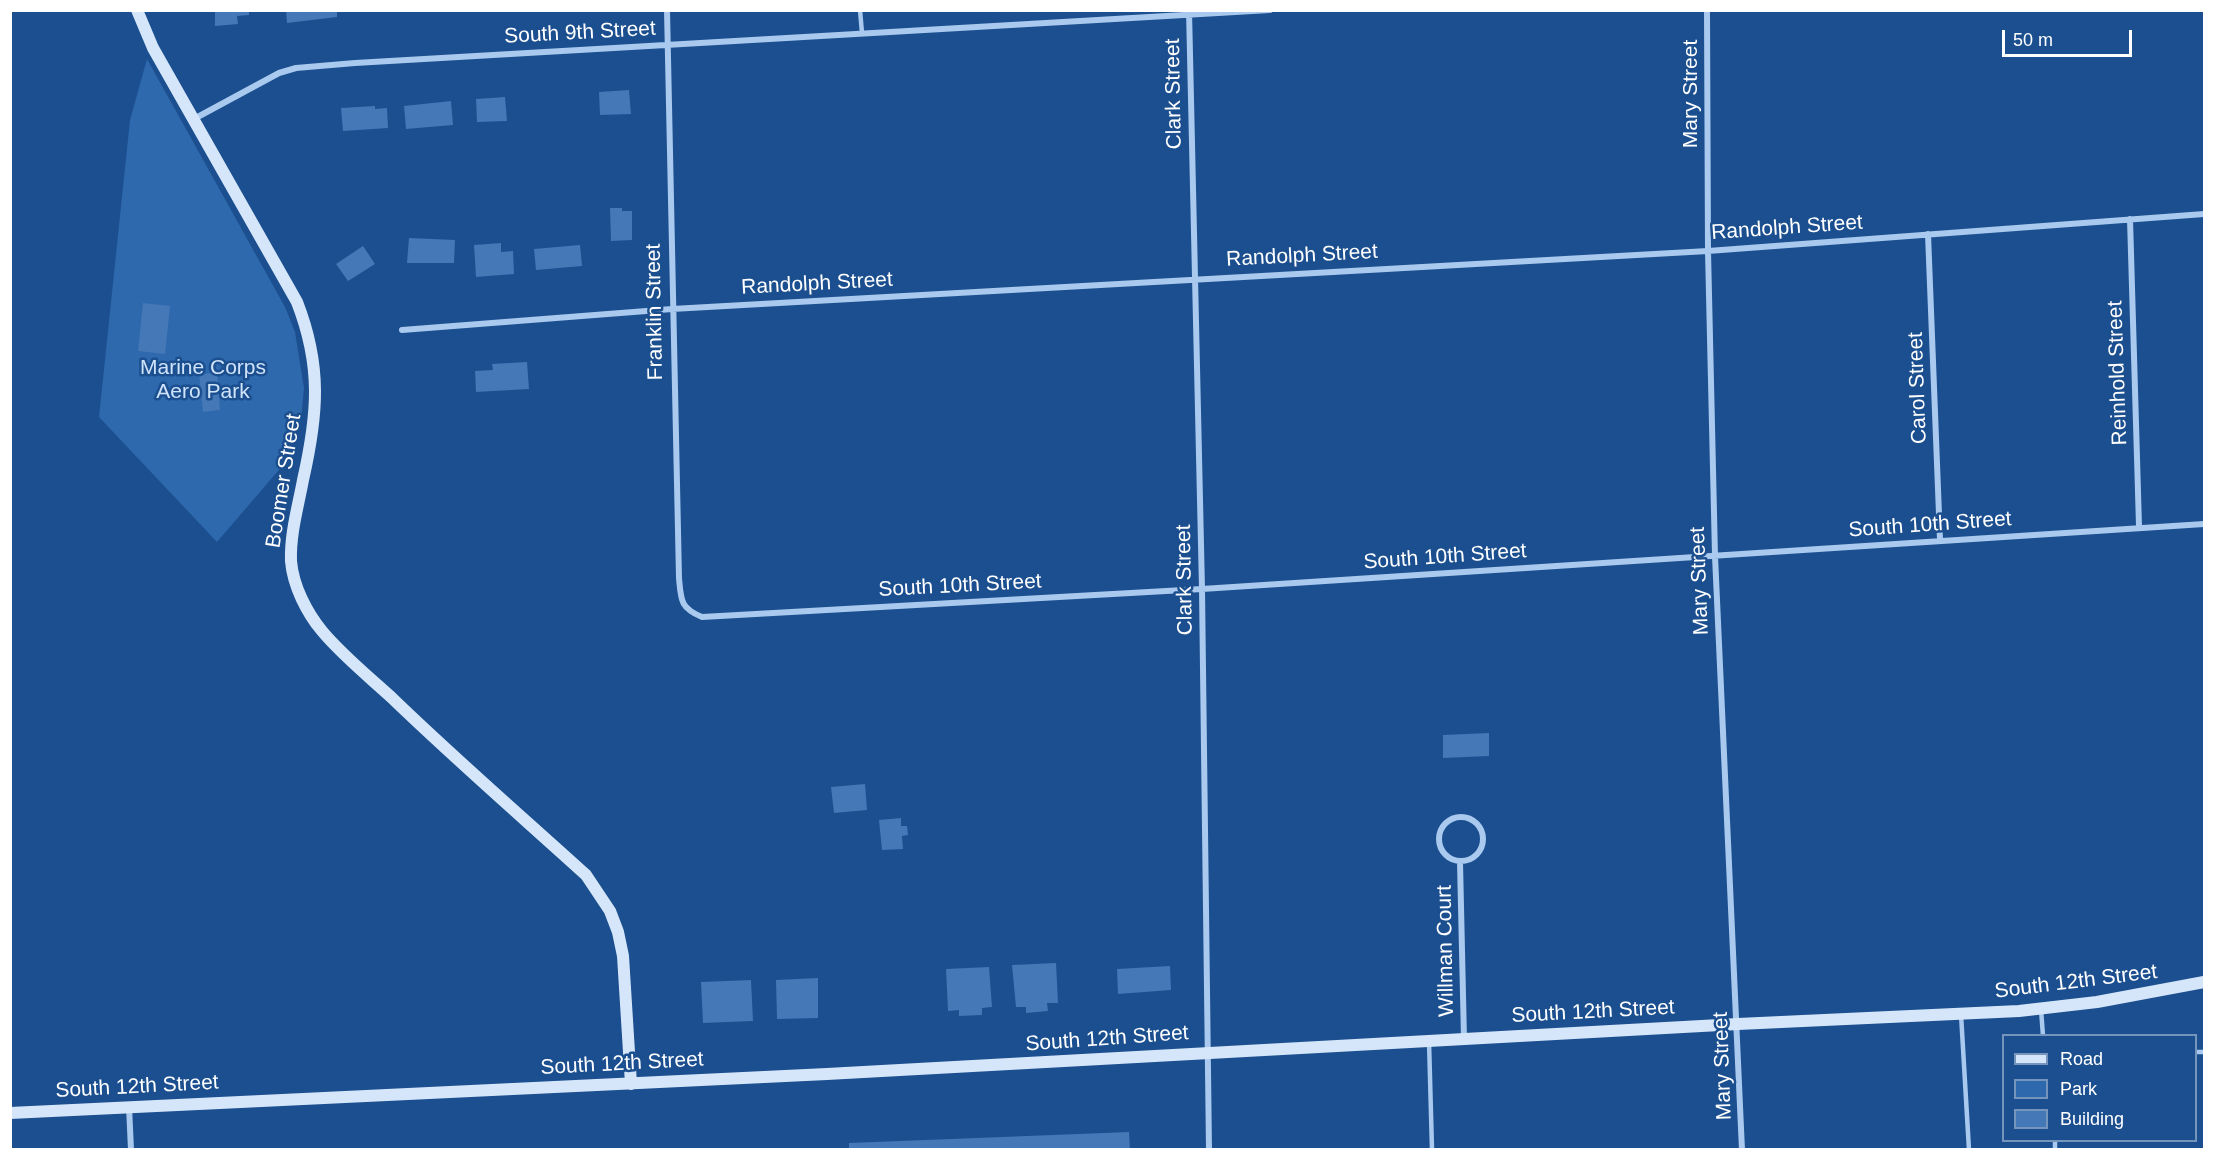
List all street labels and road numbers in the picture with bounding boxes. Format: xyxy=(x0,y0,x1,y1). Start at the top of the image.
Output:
street label: South 9th Street xyxy=(504,16,656,50)
street label: Clark Street xyxy=(1160,38,1188,150)
street label: Mary Street xyxy=(1678,40,1704,148)
street label: Randolph Street xyxy=(1710,210,1864,246)
street label: Randolph Street xyxy=(1226,239,1378,273)
street label: Franklin Street xyxy=(641,244,669,380)
street label: Randolph Street xyxy=(741,267,893,301)
street label: Reinhold Street xyxy=(2103,300,2133,446)
street label: Carol Street xyxy=(1903,332,1933,444)
street label: Boomer Street xyxy=(261,412,307,550)
street label: South 10th Street xyxy=(1848,507,2012,543)
street label: Clark Street xyxy=(1171,524,1199,636)
street label: Mary Street xyxy=(1686,526,1714,636)
street label: South 10th Street xyxy=(1363,539,1527,575)
street label: South 10th Street xyxy=(878,569,1042,603)
street label: Willman Court xyxy=(1432,885,1460,1017)
street label: South 12th Street xyxy=(1993,960,2159,1004)
street label: South 12th Street xyxy=(1511,995,1675,1029)
street label: Mary Street xyxy=(1709,1011,1737,1121)
street label: South 12th Street xyxy=(1025,1021,1189,1057)
street label: South 12th Street xyxy=(540,1047,704,1081)
street label: South 12th Street xyxy=(55,1070,219,1104)

